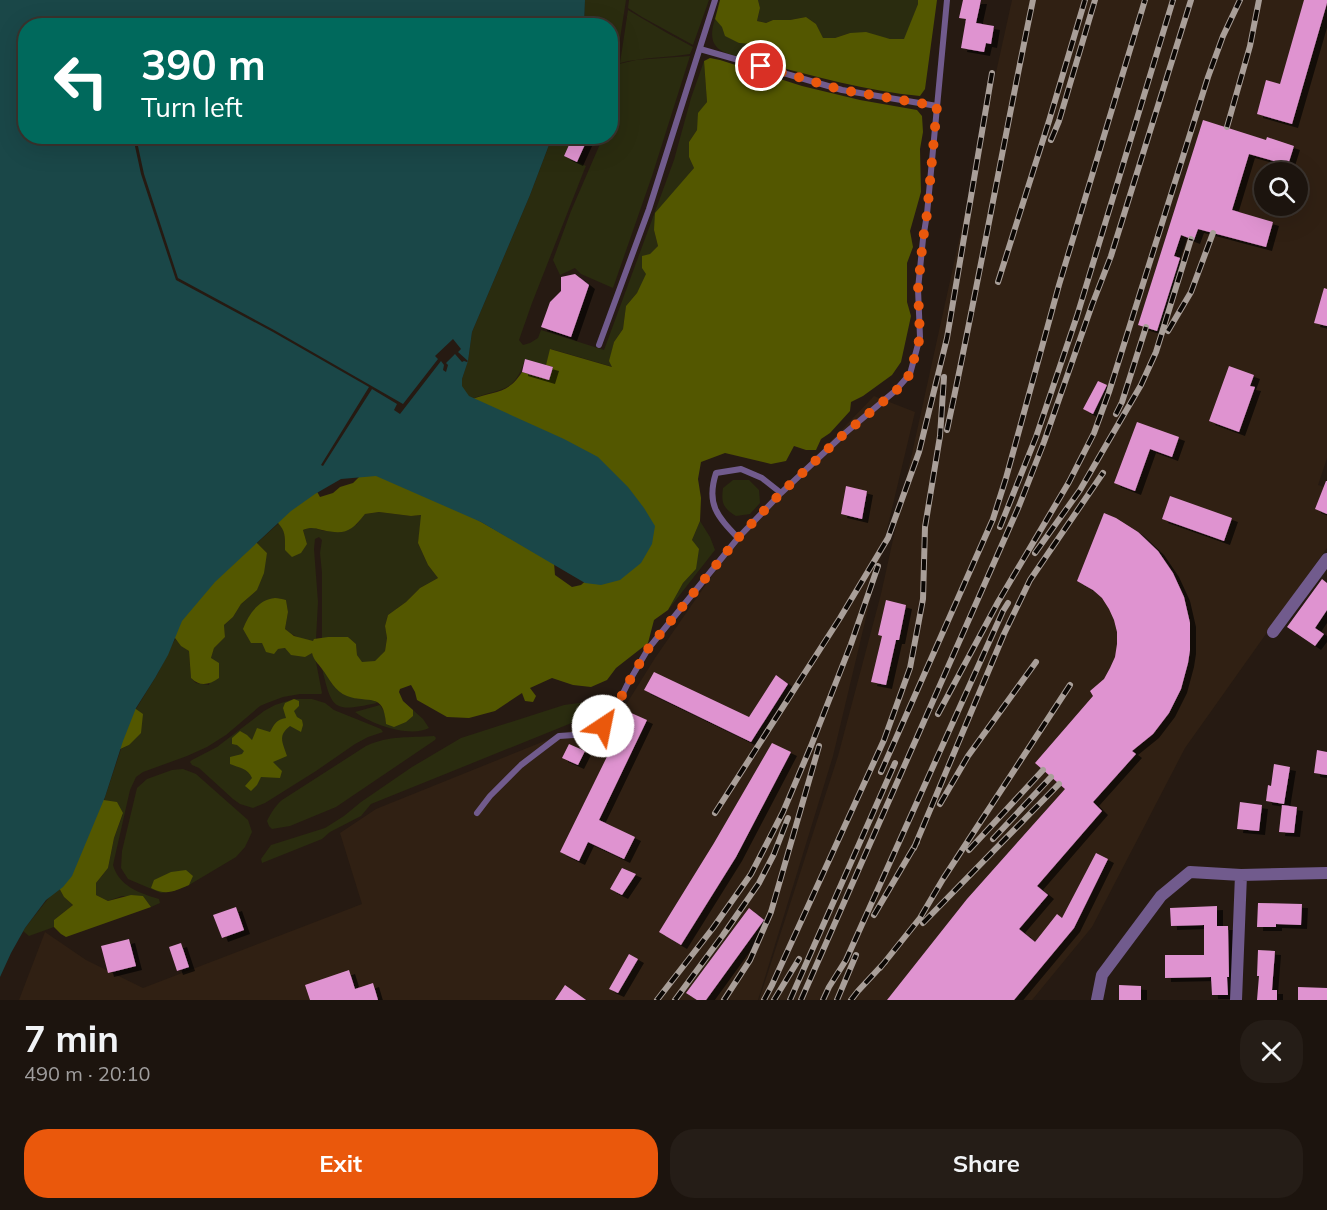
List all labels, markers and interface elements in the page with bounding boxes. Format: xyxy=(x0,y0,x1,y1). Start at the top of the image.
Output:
text: 390 m xyxy=(141,38,266,91)
pin xyxy=(735,40,786,91)
icon: left xyxy=(42,42,120,120)
icon: arrive xyxy=(744,49,777,82)
text: Turn left xyxy=(141,90,243,124)
map controls xyxy=(1254,162,1308,216)
button: search xyxy=(1254,162,1308,216)
position arrow xyxy=(571,694,635,758)
text: 7 min xyxy=(24,1016,119,1061)
button: close xyxy=(1240,1020,1303,1083)
text: 490 m · 20:10 xyxy=(24,1061,150,1086)
button: Exit xyxy=(24,1129,658,1198)
button: Share xyxy=(670,1129,1303,1198)

